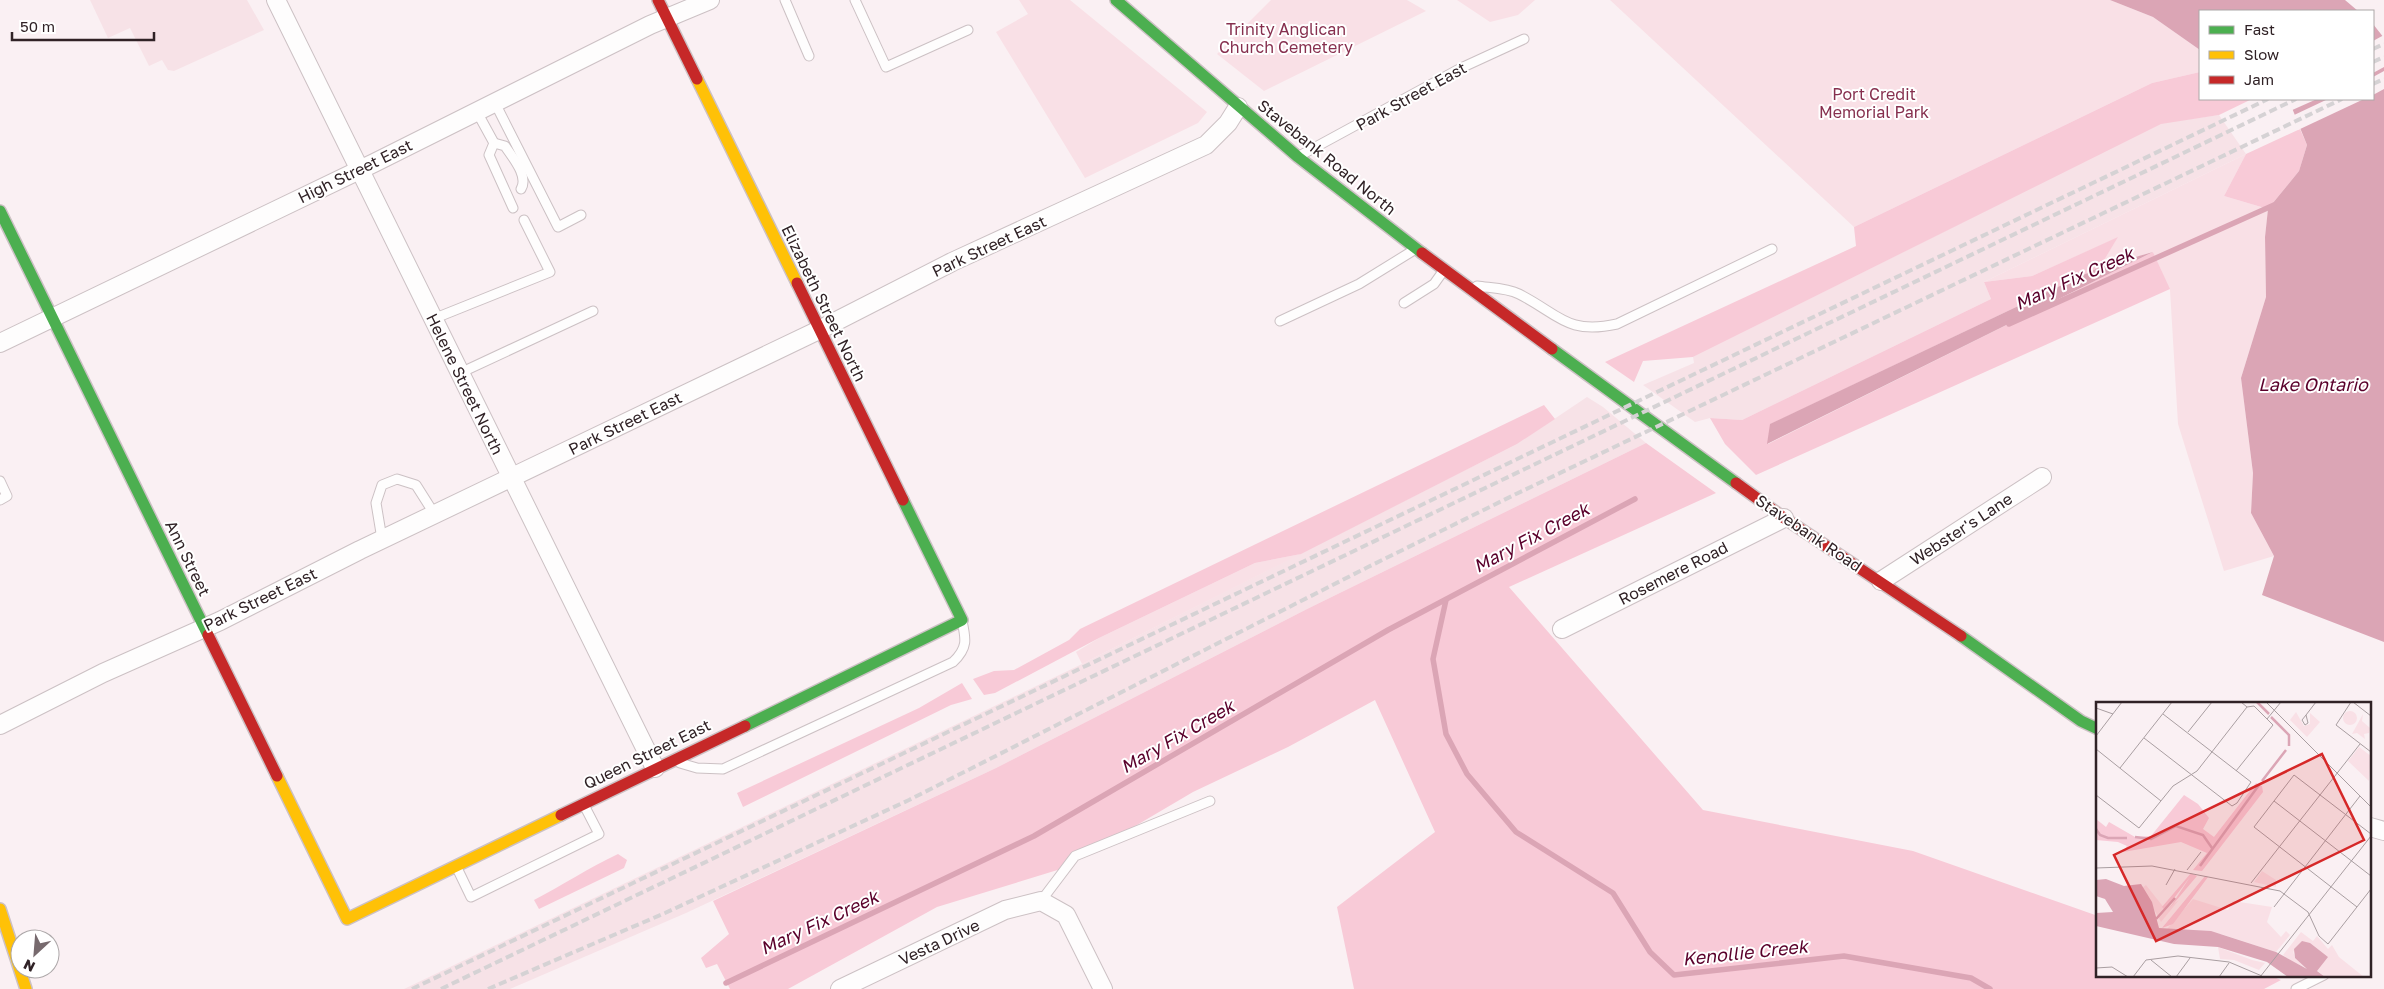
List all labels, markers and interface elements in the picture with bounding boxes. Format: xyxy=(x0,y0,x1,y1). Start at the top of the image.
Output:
scale bar xyxy=(12,10,155,42)
legend xyxy=(2199,10,2374,100)
text: 50 m xyxy=(20,17,55,35)
park label: Trinity Anglican Church Cemetery xyxy=(1219,19,1353,57)
text: Fast xyxy=(2244,20,2275,38)
text: Slow xyxy=(2244,45,2279,63)
street label: Park Street East xyxy=(1352,57,1470,135)
text: Jam xyxy=(2244,70,2274,88)
park label: Port Credit Memorial Park xyxy=(1819,84,1929,122)
street label: Stavebank Road North xyxy=(1254,95,1400,219)
street label: High Street East xyxy=(294,135,416,207)
street label: Park Street East xyxy=(929,211,1049,281)
street label: Elizabeth Street North xyxy=(777,221,871,385)
water label: Mary Fix Creek xyxy=(2011,241,2139,314)
street label: Helene Street North xyxy=(422,310,508,458)
water label: Lake Ontario xyxy=(2258,373,2369,395)
street label: Park Street East xyxy=(565,387,685,459)
street label: Webster's Lane xyxy=(1906,488,2016,570)
street label: Stavebank Road xyxy=(1752,490,1866,576)
water label: Mary Fix Creek xyxy=(1469,496,1594,577)
street label: Ann Street xyxy=(161,517,215,599)
street label: Rosemere Road xyxy=(1615,537,1731,609)
street label: Park Street East xyxy=(200,563,320,635)
water label: Mary Fix Creek xyxy=(1116,694,1239,777)
inset map xyxy=(2096,702,2372,976)
street label: Queen Street East xyxy=(580,715,714,793)
water label: Mary Fix Creek xyxy=(756,884,883,959)
street label: Vesta Drive xyxy=(896,915,982,969)
north arrow xyxy=(10,929,60,979)
water label: Kenollie Creek xyxy=(1681,934,1811,970)
text: N xyxy=(21,956,38,976)

